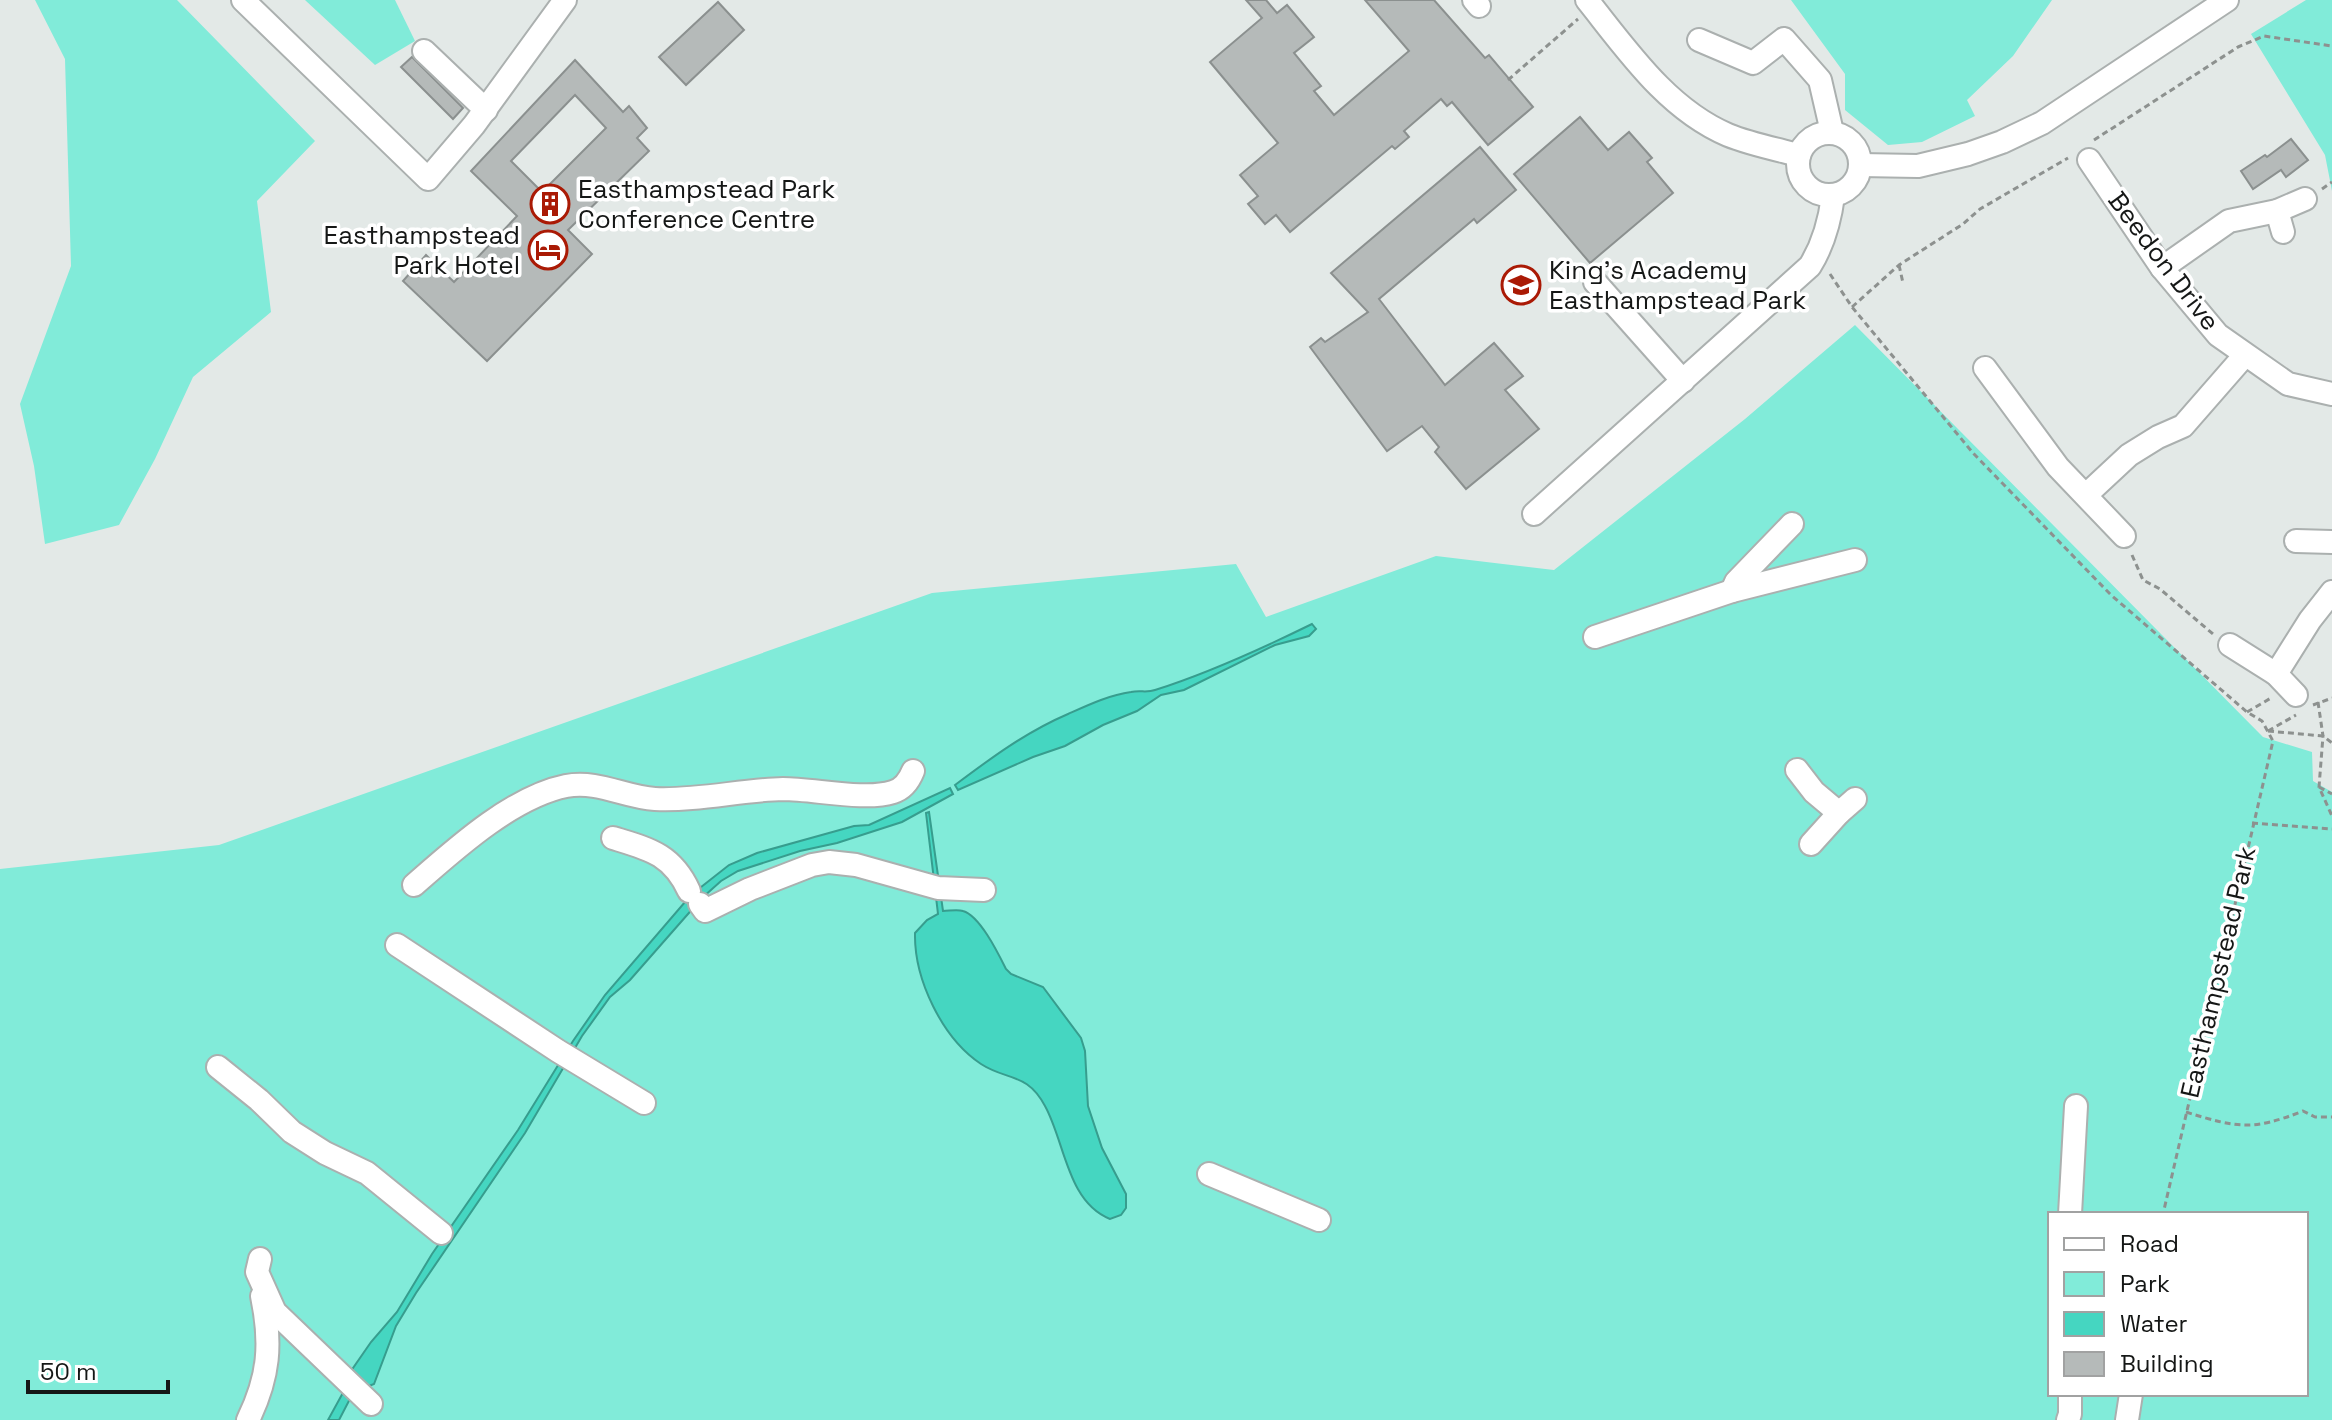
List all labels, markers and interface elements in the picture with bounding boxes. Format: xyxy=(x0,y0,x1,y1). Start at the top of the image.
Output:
place label: Easthampstead Park Conference Centre xyxy=(578,172,835,236)
building icon: Easthampstead Park Conference Centre xyxy=(529,183,571,225)
street label: Beedon Drive xyxy=(2101,185,2227,337)
place label: Easthampstead Park Hotel xyxy=(324,218,520,282)
hotel icon: Easthampstead Park Hotel xyxy=(527,229,569,271)
place label: King's Academy Easthampstead Park xyxy=(1549,253,1806,317)
school or university icon: King's Academy Easthampstead Park xyxy=(1500,264,1542,306)
street label: Easthampstead Park xyxy=(2173,843,2263,1101)
legend xyxy=(2048,1212,2308,1396)
text: Road xyxy=(2120,1228,2179,1259)
text: Park xyxy=(2120,1268,2170,1299)
text: Water xyxy=(2120,1308,2188,1339)
scale bar xyxy=(28,1344,168,1394)
text: Building xyxy=(2120,1348,2214,1379)
text: 50 m xyxy=(40,1356,97,1387)

